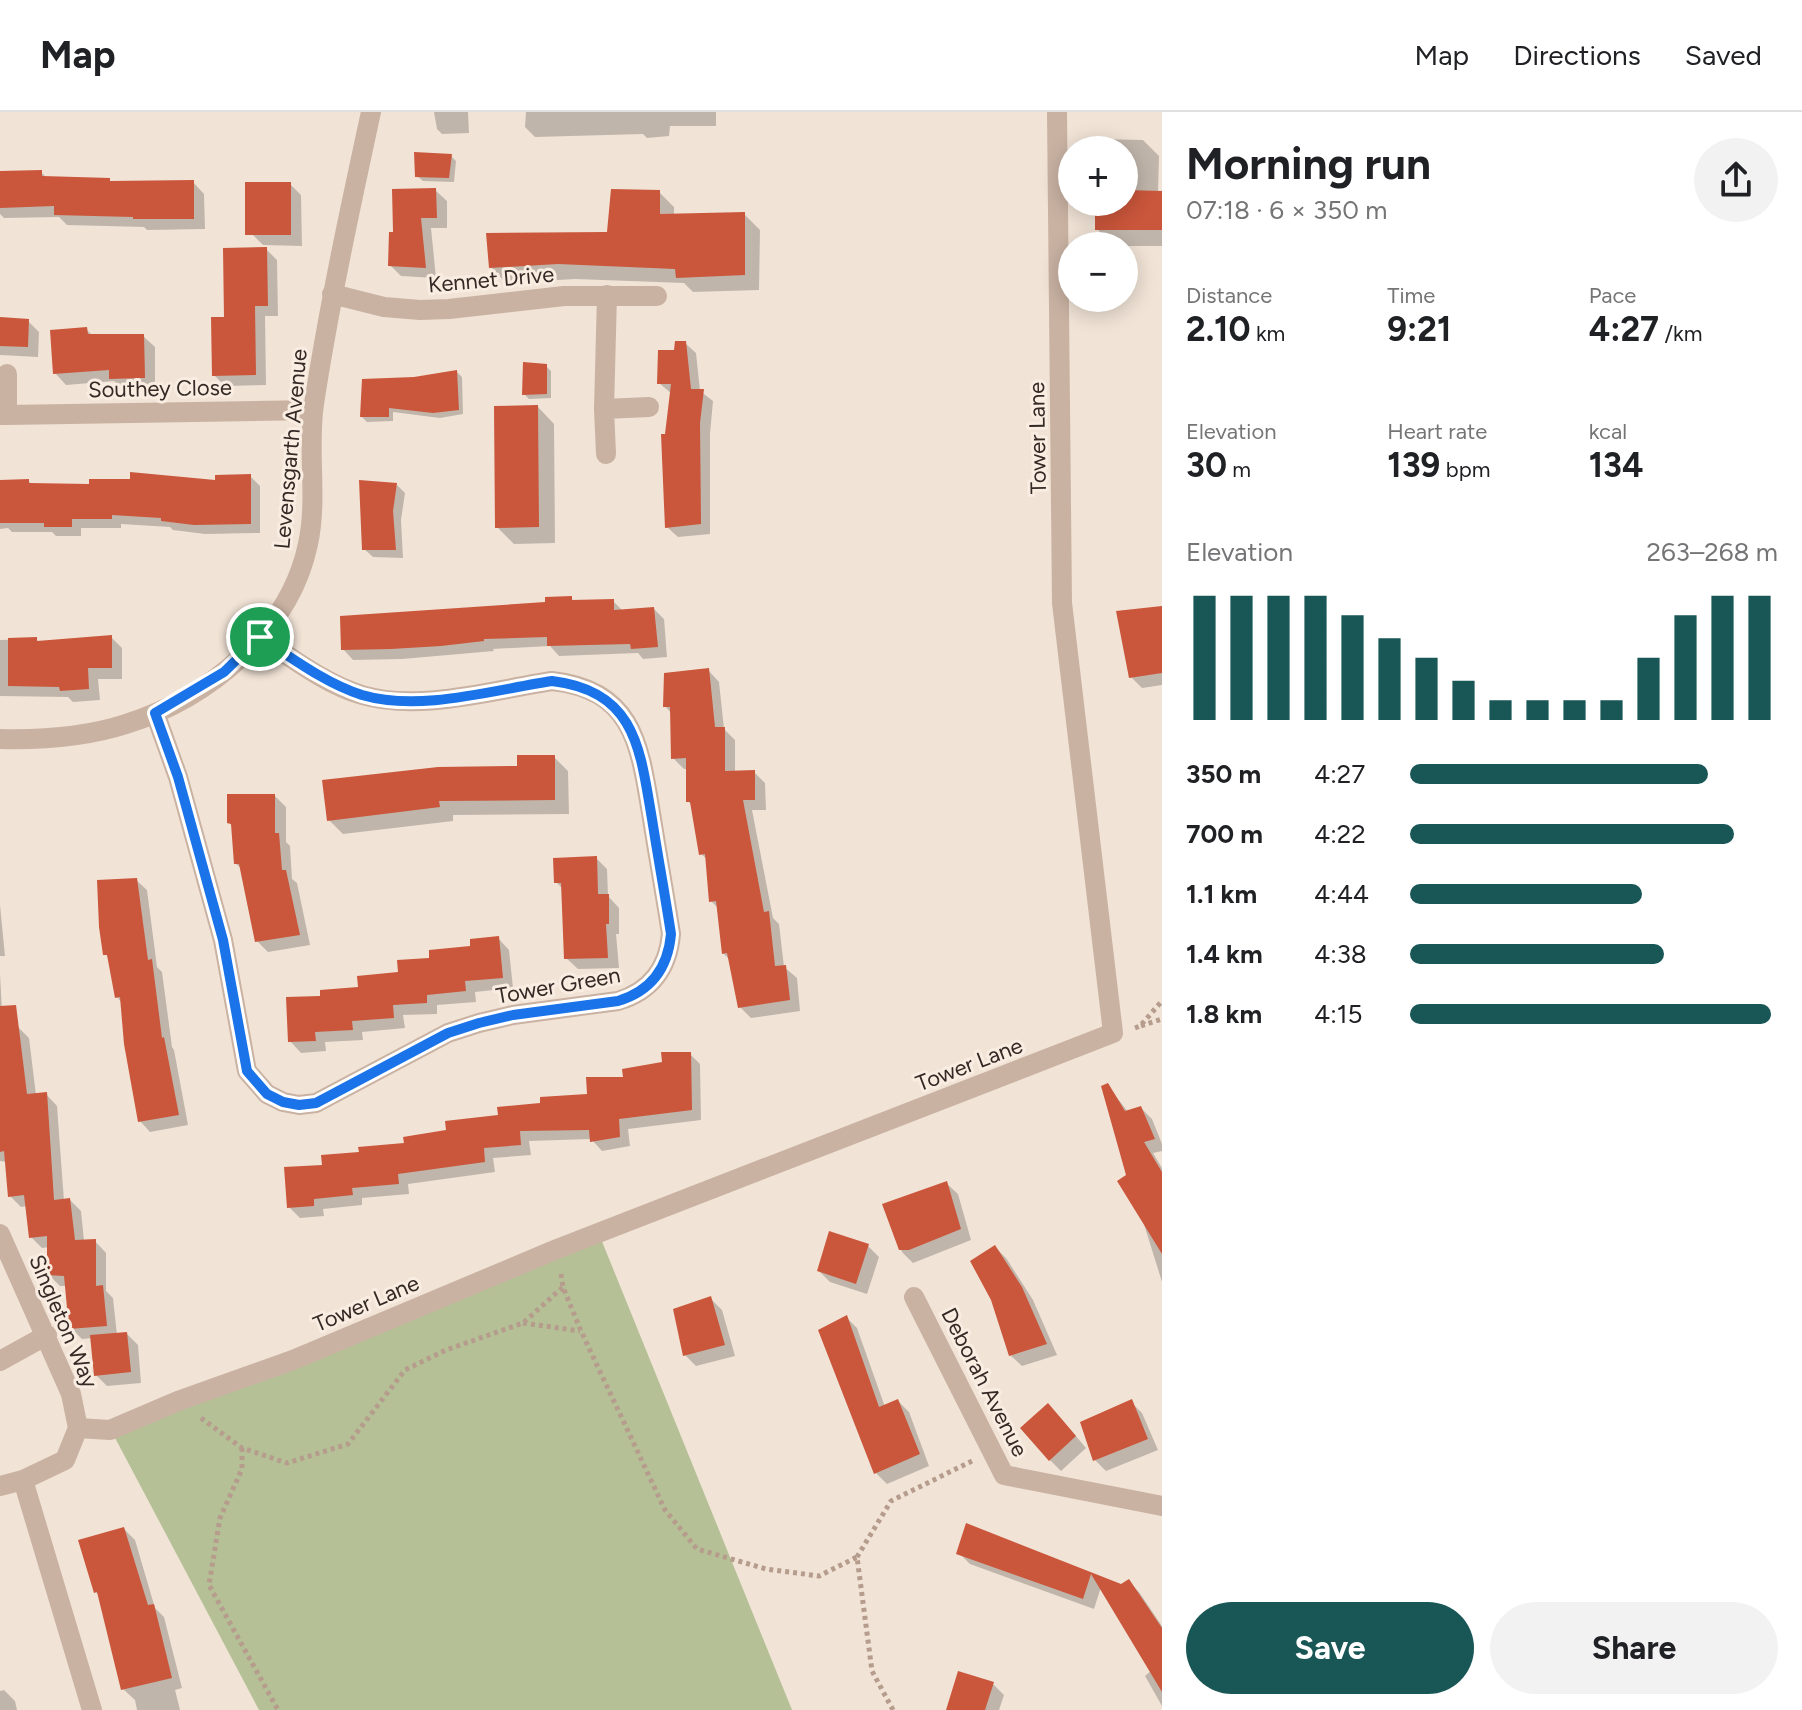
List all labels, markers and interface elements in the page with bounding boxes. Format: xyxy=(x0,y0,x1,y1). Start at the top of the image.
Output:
text: Map xyxy=(40,32,116,78)
text: Map xyxy=(1415,38,1469,72)
text: Directions xyxy=(1513,38,1641,72)
text: Saved xyxy=(1685,38,1762,72)
map controls xyxy=(1058,136,1138,312)
button: + xyxy=(1058,136,1138,216)
text: Morning run xyxy=(1186,137,1431,190)
button: share xyxy=(1694,138,1778,222)
text: 07:18 · 6 × 350 m xyxy=(1186,194,1387,226)
button: − xyxy=(1058,232,1138,312)
street label: Kennet Drive xyxy=(427,261,555,298)
text: Distance xyxy=(1186,282,1272,309)
text: Time xyxy=(1387,282,1435,309)
text: Pace xyxy=(1589,282,1636,309)
text: 2.10 xyxy=(1186,309,1251,350)
text: 9:21 xyxy=(1387,309,1451,350)
text: 4:27 xyxy=(1589,309,1659,350)
text: km xyxy=(1251,320,1285,347)
text: /km xyxy=(1659,320,1702,347)
street label: Levensgarth Avenue xyxy=(268,348,313,550)
street label: Southey Close xyxy=(88,374,232,403)
street label: Tower Lane xyxy=(1023,382,1052,494)
text: Elevation xyxy=(1186,418,1276,445)
text: Heart rate xyxy=(1387,418,1487,445)
text: kcal xyxy=(1589,418,1627,445)
text: 30 xyxy=(1186,445,1227,486)
text: 139 xyxy=(1387,445,1440,486)
text: 134 xyxy=(1589,445,1643,486)
text: m xyxy=(1227,456,1251,483)
text: bpm xyxy=(1440,456,1490,483)
text: Elevation xyxy=(1186,536,1293,568)
text: 263–268 m xyxy=(1647,536,1778,568)
pin xyxy=(226,603,294,671)
icon: arrive xyxy=(238,615,282,659)
text: 350 m xyxy=(1186,758,1261,790)
text: 4:27 xyxy=(1314,758,1365,790)
text: 700 m xyxy=(1186,818,1263,850)
text: 4:22 xyxy=(1314,818,1366,850)
text: 1.1 km xyxy=(1186,878,1257,910)
text: 4:44 xyxy=(1314,878,1369,910)
text: 1.4 km xyxy=(1186,938,1263,970)
text: 4:38 xyxy=(1314,938,1367,970)
street label: Tower Green xyxy=(494,961,622,1010)
text: 1.8 km xyxy=(1186,998,1262,1030)
text: 4:15 xyxy=(1314,998,1362,1030)
street label: Tower Lane xyxy=(912,1032,1026,1097)
street label: Singleton Way xyxy=(23,1250,104,1392)
street label: Tower Lane xyxy=(309,1269,423,1338)
street label: Deborah Avenue xyxy=(935,1303,1034,1461)
button: Save xyxy=(1186,1602,1474,1694)
button: Share xyxy=(1490,1602,1778,1694)

